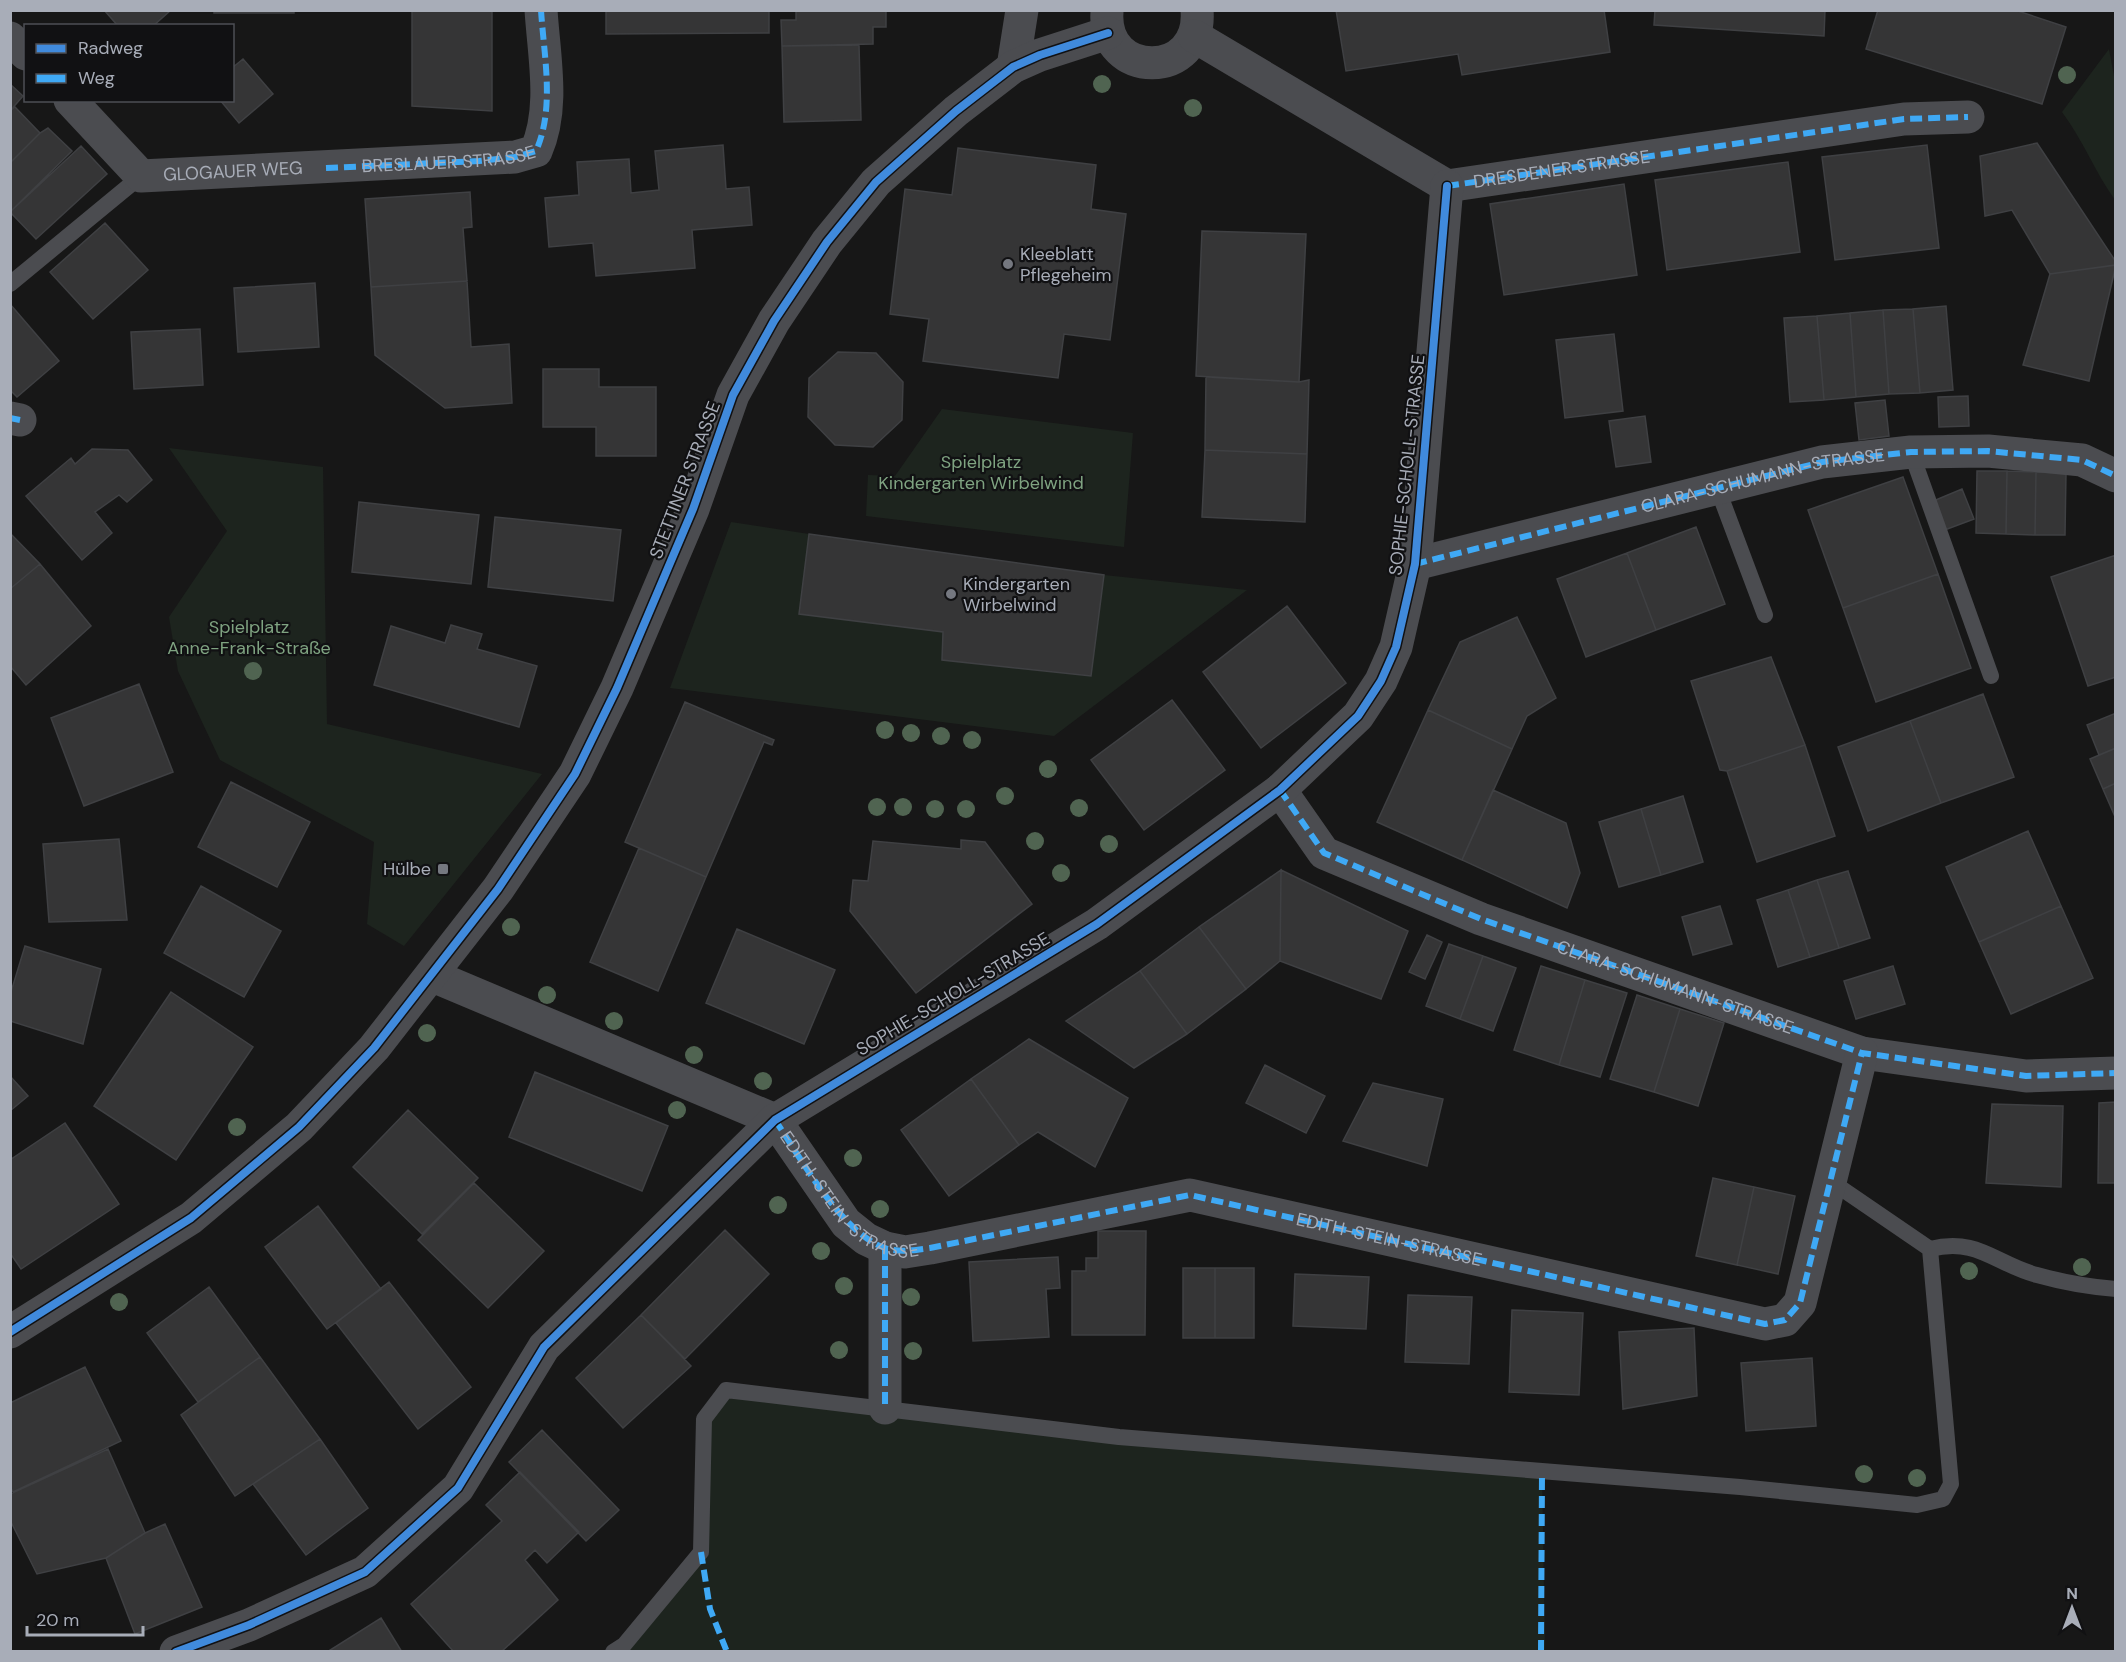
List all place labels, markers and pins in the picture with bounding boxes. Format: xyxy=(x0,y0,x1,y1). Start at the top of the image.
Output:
place label: Kleeblatt Pflegeheim xyxy=(1020,242,1112,287)
marker: Kleeblatt Pflegeheim xyxy=(1001,257,1015,271)
place label: Kindergarten Wirbelwind xyxy=(963,572,1070,617)
marker: Kindergarten Wirbelwind xyxy=(944,587,958,601)
place label: Hülbe xyxy=(383,857,431,881)
marker: Hülbe xyxy=(436,862,450,876)

